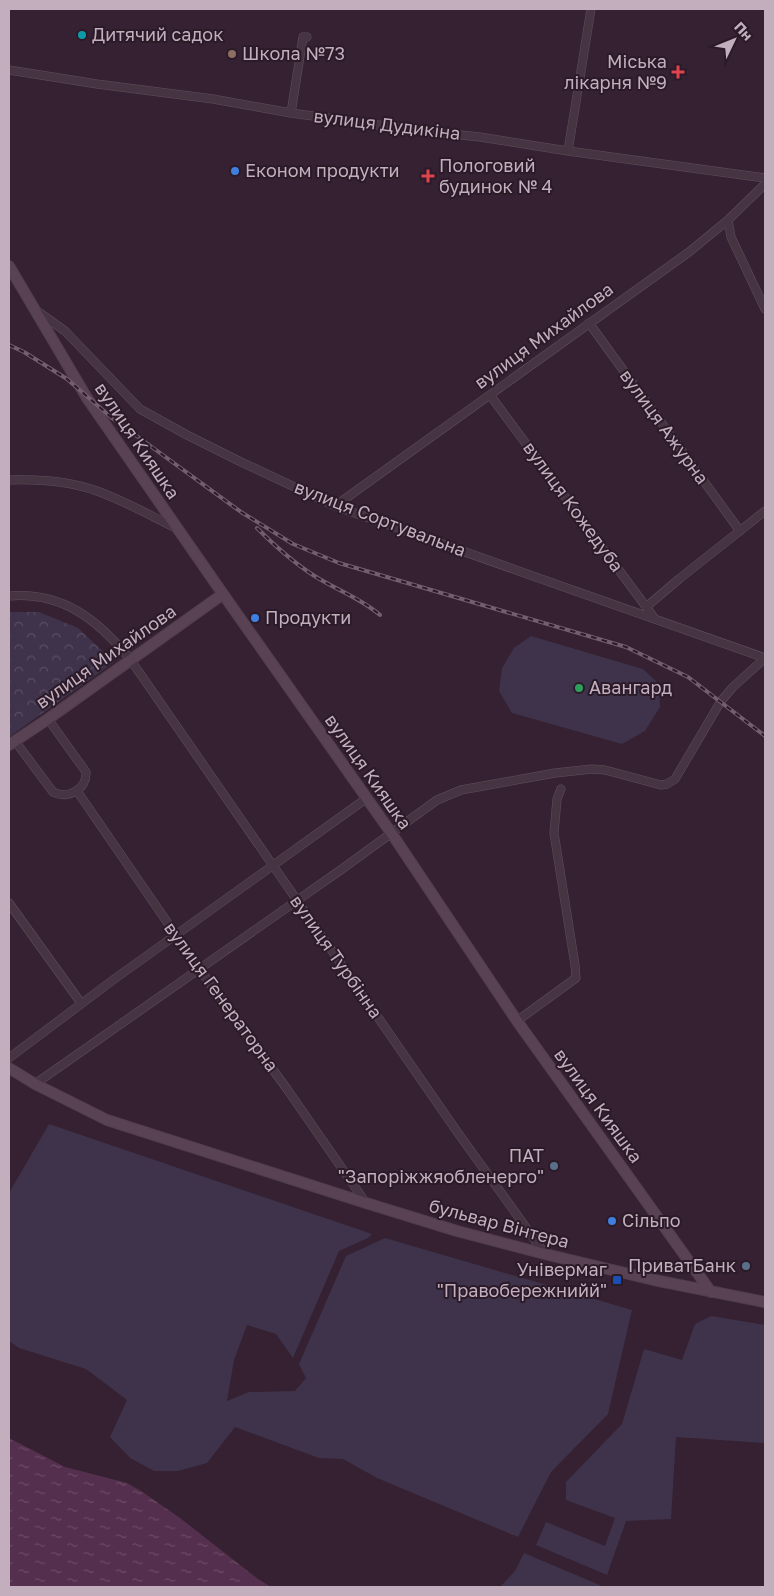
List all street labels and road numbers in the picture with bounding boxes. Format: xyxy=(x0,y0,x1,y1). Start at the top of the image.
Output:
street label: вулиця Дудикіна xyxy=(313,104,462,144)
street label: вулиця Михайлова xyxy=(470,277,617,393)
street label: вулиця Ажурна xyxy=(616,365,714,488)
street label: вулиця Кияшка xyxy=(91,378,185,503)
street label: вулиця Кожедуба xyxy=(519,437,628,576)
street label: вулиця Сортувальна xyxy=(292,475,469,561)
street label: вулиця Михайлова xyxy=(31,600,180,713)
street label: вулиця Кияшка xyxy=(321,709,417,833)
street label: вулиця Турбінна xyxy=(286,890,388,1022)
street label: вулиця Генераторна xyxy=(160,917,284,1076)
street label: вулиця Кияшка xyxy=(550,1044,648,1167)
street label: бульвар Вінтера xyxy=(427,1194,572,1252)

